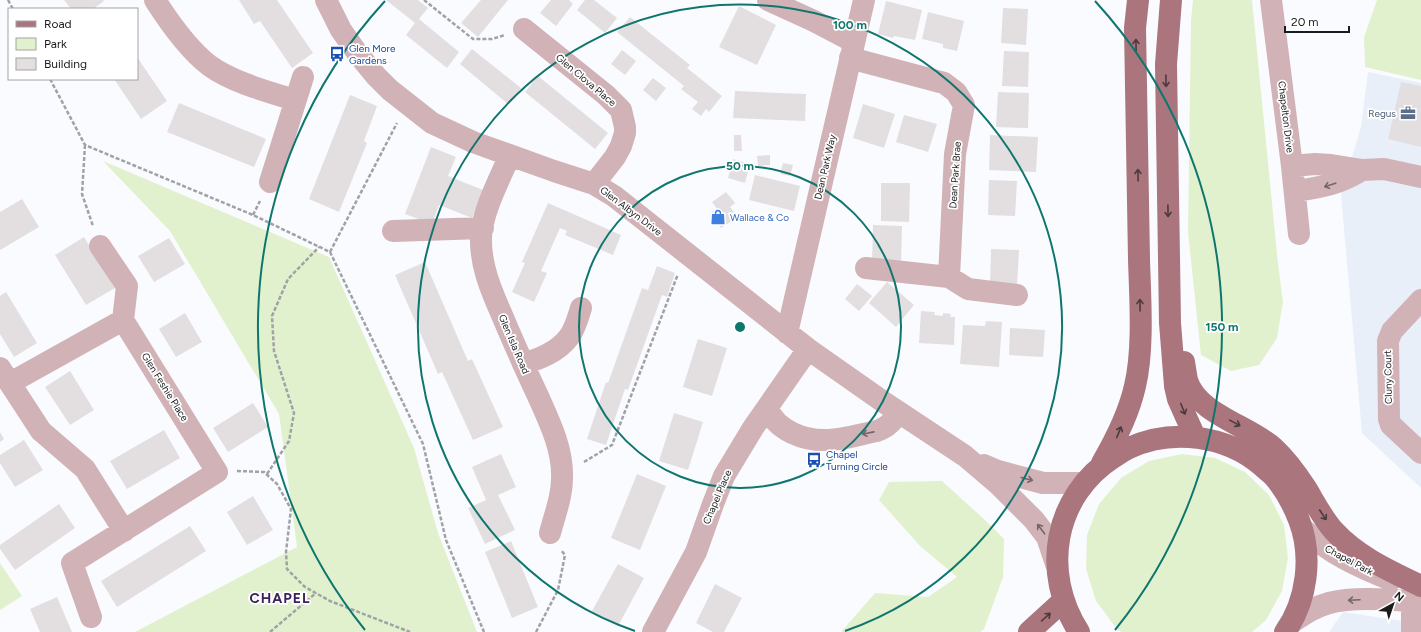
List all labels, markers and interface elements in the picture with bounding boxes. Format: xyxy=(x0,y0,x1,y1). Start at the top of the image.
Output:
legend xyxy=(8,8,138,80)
scale bar xyxy=(1285,8,1349,34)
text: 20 m xyxy=(1291,15,1319,29)
text: Road xyxy=(44,17,72,31)
text: 100 m xyxy=(833,18,867,32)
text: Park xyxy=(44,37,67,51)
one-way arrow xyxy=(1132,39,1140,52)
place label: Glen More Gardens xyxy=(349,42,396,67)
bus stop icon: Glen More Gardens xyxy=(328,45,346,63)
street label: Glen Clova Place xyxy=(553,51,619,109)
text: Building xyxy=(44,57,87,71)
one-way arrow xyxy=(1162,74,1170,87)
street label: Chapelton Drive xyxy=(1275,80,1297,154)
office icon: Regus xyxy=(1399,104,1417,122)
place label: Regus xyxy=(1368,107,1396,120)
street label: Dean Park Way xyxy=(811,132,839,201)
street label: Dean Park Brae xyxy=(946,141,964,209)
text: 50 m xyxy=(726,159,754,173)
one-way arrow xyxy=(1134,169,1142,182)
one-way arrow xyxy=(1323,182,1336,189)
street label: Glen Albyn Drive xyxy=(597,183,665,239)
one-way arrow xyxy=(1164,204,1172,217)
shop icon: Wallace & Co xyxy=(709,208,727,226)
place label: Wallace & Co xyxy=(730,211,789,224)
one-way arrow xyxy=(1136,299,1144,312)
street label: Glen Isla Road xyxy=(496,312,532,376)
centre of rings xyxy=(733,320,747,334)
text: 150 m xyxy=(1205,320,1239,334)
street label: Glen Feshie Place xyxy=(139,350,192,424)
street label: Cluny Court xyxy=(1381,350,1395,404)
one-way arrow xyxy=(1179,403,1187,415)
one-way arrow xyxy=(1229,420,1241,427)
one-way arrow xyxy=(1115,426,1123,438)
one-way arrow xyxy=(862,429,875,437)
place label: Chapel Turning Circle xyxy=(826,448,888,473)
bus stop icon: Chapel Turning Circle xyxy=(805,451,823,469)
street label: Chapel Place xyxy=(700,467,735,526)
one-way arrow xyxy=(1020,476,1033,483)
one-way arrow xyxy=(1319,510,1327,521)
one-way arrow xyxy=(1037,524,1045,535)
street label: Chapel Park xyxy=(1323,542,1376,578)
north arrow xyxy=(1373,584,1413,624)
text: N xyxy=(1392,589,1407,604)
district label: CHAPEL xyxy=(250,590,310,607)
one-way arrow xyxy=(1348,596,1361,604)
one-way arrow xyxy=(1041,612,1051,621)

